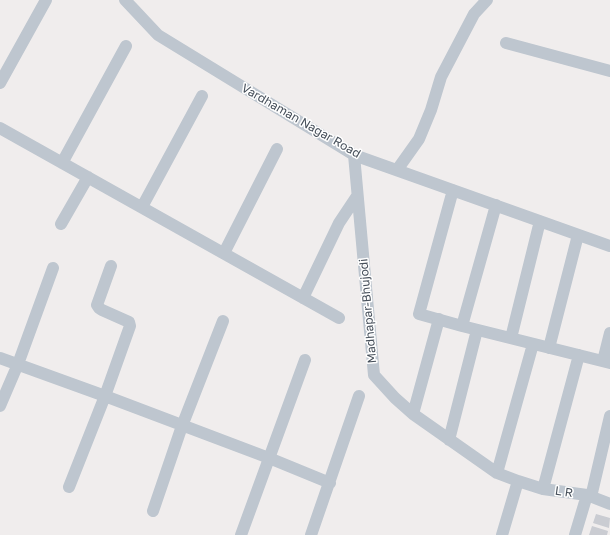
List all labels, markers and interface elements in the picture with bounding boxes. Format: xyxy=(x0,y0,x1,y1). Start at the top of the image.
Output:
street label: Vardhaman Nagar Road xyxy=(239,81,363,161)
street label: Madhapar-Bhujodi xyxy=(356,258,380,364)
street label: L R xyxy=(554,484,574,500)

